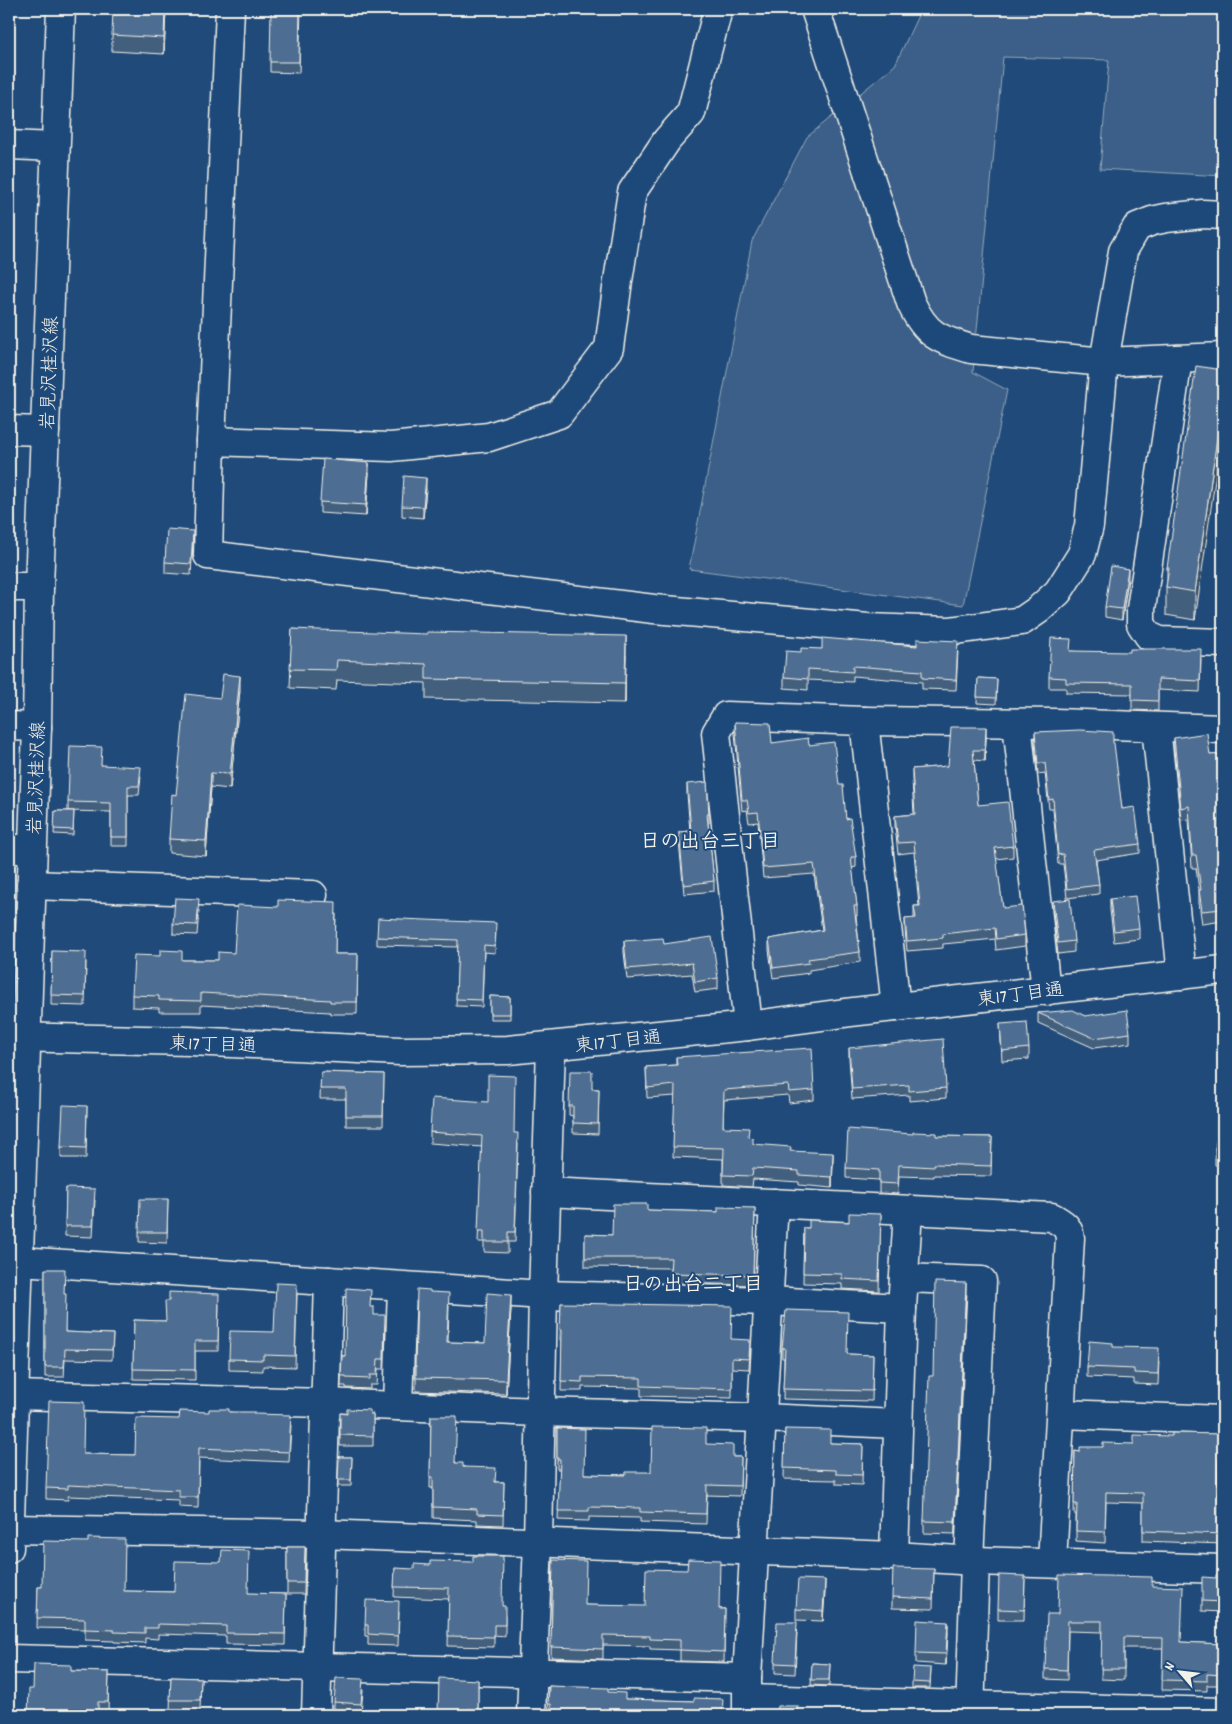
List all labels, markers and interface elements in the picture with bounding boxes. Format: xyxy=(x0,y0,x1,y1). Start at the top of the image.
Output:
street label: 岩見沢桂沢線 xyxy=(36,316,67,431)
street label: 岩見沢桂沢線 xyxy=(23,721,54,836)
district label: 日の出台三丁目 xyxy=(640,829,780,857)
street label: 東17丁目通 xyxy=(975,978,1065,1015)
street label: 東17丁目通 xyxy=(573,1025,663,1061)
street label: 東17丁目通 xyxy=(169,1031,257,1062)
district label: 日の出台二丁目 xyxy=(623,1272,763,1300)
north arrow xyxy=(1154,1646,1204,1696)
text: N xyxy=(1160,1659,1181,1675)

